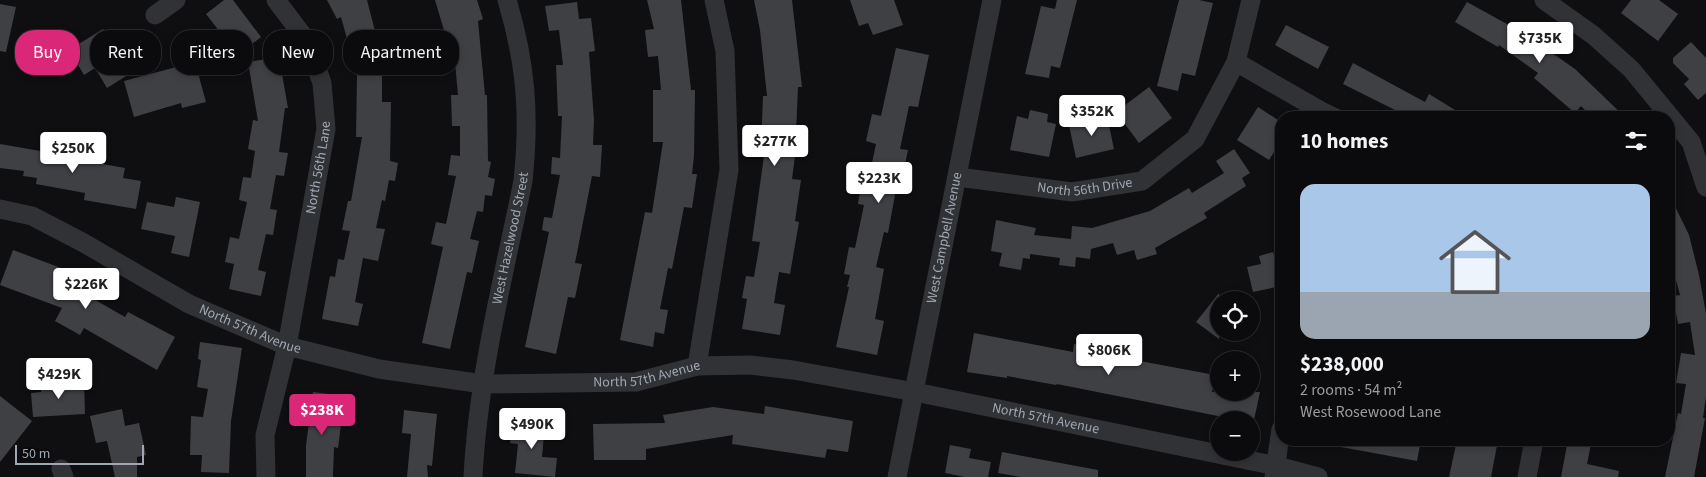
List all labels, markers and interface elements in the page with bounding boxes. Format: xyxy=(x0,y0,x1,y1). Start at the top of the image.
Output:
pin: $735K xyxy=(1505,22,1575,64)
text: $735K xyxy=(1518,27,1562,49)
chip: Buy xyxy=(15,30,80,75)
chip: Rent xyxy=(90,30,161,75)
chip: Filters xyxy=(171,30,253,75)
chip: New xyxy=(263,30,333,75)
chip: Apartment xyxy=(343,30,459,75)
pin: $352K xyxy=(1057,94,1127,137)
text: $352K xyxy=(1070,100,1114,122)
street label: North 56th Lane xyxy=(301,120,336,216)
pin: $277K xyxy=(740,124,810,167)
text: 10 homes xyxy=(1300,126,1388,156)
icon: filters xyxy=(1622,127,1650,155)
text: $277K xyxy=(753,130,797,152)
pin: $250K xyxy=(38,132,108,174)
text: $250K xyxy=(51,137,95,159)
pin: $223K xyxy=(844,162,914,204)
text: $223K xyxy=(857,167,901,189)
street label: West Campbell Avenue xyxy=(922,170,968,305)
street label: West Hazelwood Street xyxy=(487,171,534,306)
street label: North 56th Drive xyxy=(1036,173,1134,202)
icon: home xyxy=(1430,217,1520,307)
pin: $226K xyxy=(51,268,121,310)
text: $226K xyxy=(64,273,108,295)
map controls xyxy=(1210,291,1260,461)
button: locate xyxy=(1210,291,1260,341)
street label: North 57th Avenue xyxy=(196,299,303,359)
pin: $806K xyxy=(1074,334,1144,376)
text: $806K xyxy=(1087,339,1131,361)
text: $238,000 xyxy=(1300,349,1384,379)
button: + xyxy=(1210,351,1260,401)
street label: North 57th Avenue xyxy=(593,356,703,393)
pin: $429K xyxy=(24,358,94,400)
text: $429K xyxy=(37,363,81,385)
text: 2 rooms · 54 m² xyxy=(1300,379,1402,401)
pin: $238K xyxy=(287,394,357,436)
street label: North 57th Avenue xyxy=(990,398,1101,439)
text: $238K xyxy=(300,399,344,421)
text: West Rosewood Lane xyxy=(1300,401,1441,423)
pin: $490K xyxy=(497,408,567,450)
button: − xyxy=(1210,411,1260,461)
text: $490K xyxy=(510,413,554,435)
scale bar xyxy=(15,442,144,465)
text: 50 m xyxy=(22,444,50,464)

